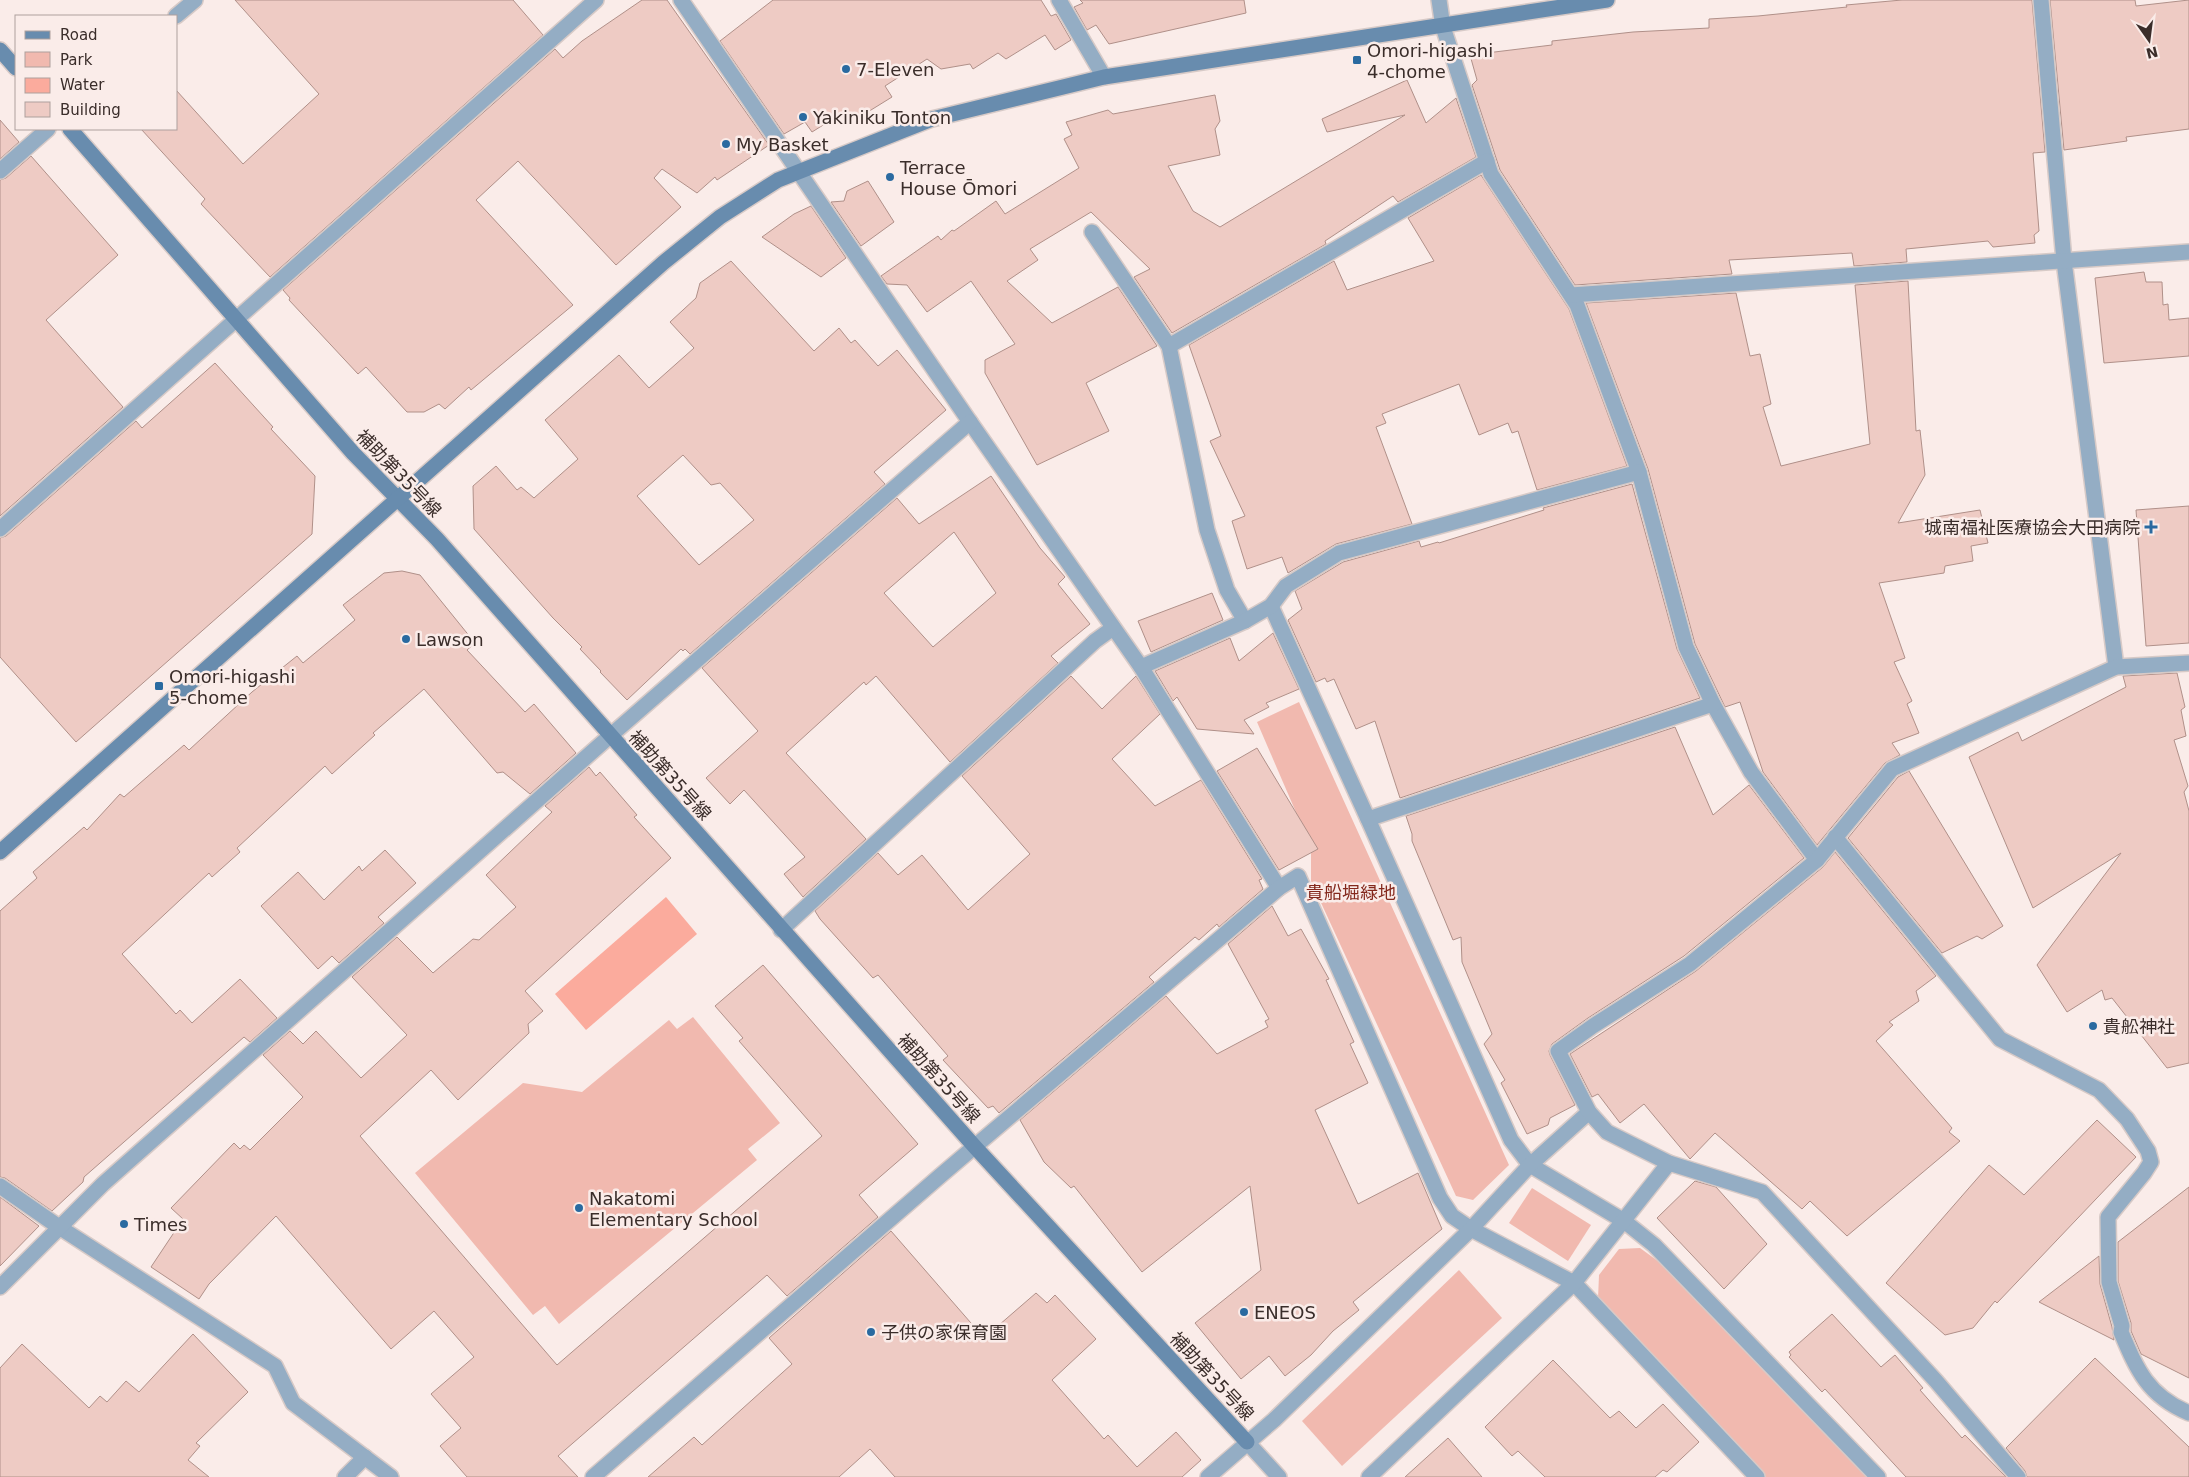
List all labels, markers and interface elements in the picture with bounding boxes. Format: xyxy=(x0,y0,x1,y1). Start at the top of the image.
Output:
legend xyxy=(15,15,178,130)
north arrow xyxy=(2124,15,2174,65)
text: Road xyxy=(60,26,98,44)
place label: Omori-higashi 4-chome xyxy=(1367,40,1493,82)
text: N xyxy=(2145,43,2160,62)
text: Park xyxy=(60,51,93,69)
marker: Omori-higashi 4-chome xyxy=(1351,54,1363,66)
place label: 7-Eleven xyxy=(856,59,935,80)
marker: 7-Eleven xyxy=(840,63,852,75)
text: Water xyxy=(60,76,105,94)
text: Building xyxy=(60,101,121,119)
place label: Yakiniku Tonton xyxy=(812,107,951,128)
marker: Yakiniku Tonton xyxy=(797,111,809,123)
place label: My Basket xyxy=(736,134,829,155)
marker: My Basket xyxy=(720,138,732,150)
place label: Terrace House Ōmori xyxy=(899,157,1017,199)
marker: Terrace House Ōmori xyxy=(884,171,896,183)
street label: 補助第35号線 xyxy=(352,425,446,521)
place label: 城南福祉医療協会大田病院 xyxy=(1924,517,2140,538)
marker: 城南福祉医療協会大田病院 xyxy=(2144,520,2158,534)
place label: Lawson xyxy=(416,629,484,650)
marker: Lawson xyxy=(400,633,412,645)
place label: Omori-higashi 5-chome xyxy=(169,666,295,708)
marker: Omori-higashi 5-chome xyxy=(153,680,165,692)
street label: 補助第35号線 xyxy=(624,726,716,824)
park label: 貴船堀緑地 xyxy=(1306,882,1396,903)
place label: 貴舩神社 xyxy=(2103,1016,2175,1037)
marker: 貴舩神社 xyxy=(2087,1020,2099,1032)
street label: 補助第35号線 xyxy=(893,1029,985,1127)
place label: Nakatomi Elementary School xyxy=(589,1188,758,1230)
marker: Nakatomi Elementary School xyxy=(573,1202,585,1214)
place label: Times xyxy=(133,1214,187,1235)
marker: Times xyxy=(118,1218,130,1230)
place label: ENEOS xyxy=(1254,1302,1316,1323)
marker: ENEOS xyxy=(1238,1306,1250,1318)
place label: 子供の家保育園 xyxy=(881,1322,1007,1343)
marker: 子供の家保育園 xyxy=(865,1326,877,1338)
street label: 補助第35号線 xyxy=(1166,1328,1258,1424)

